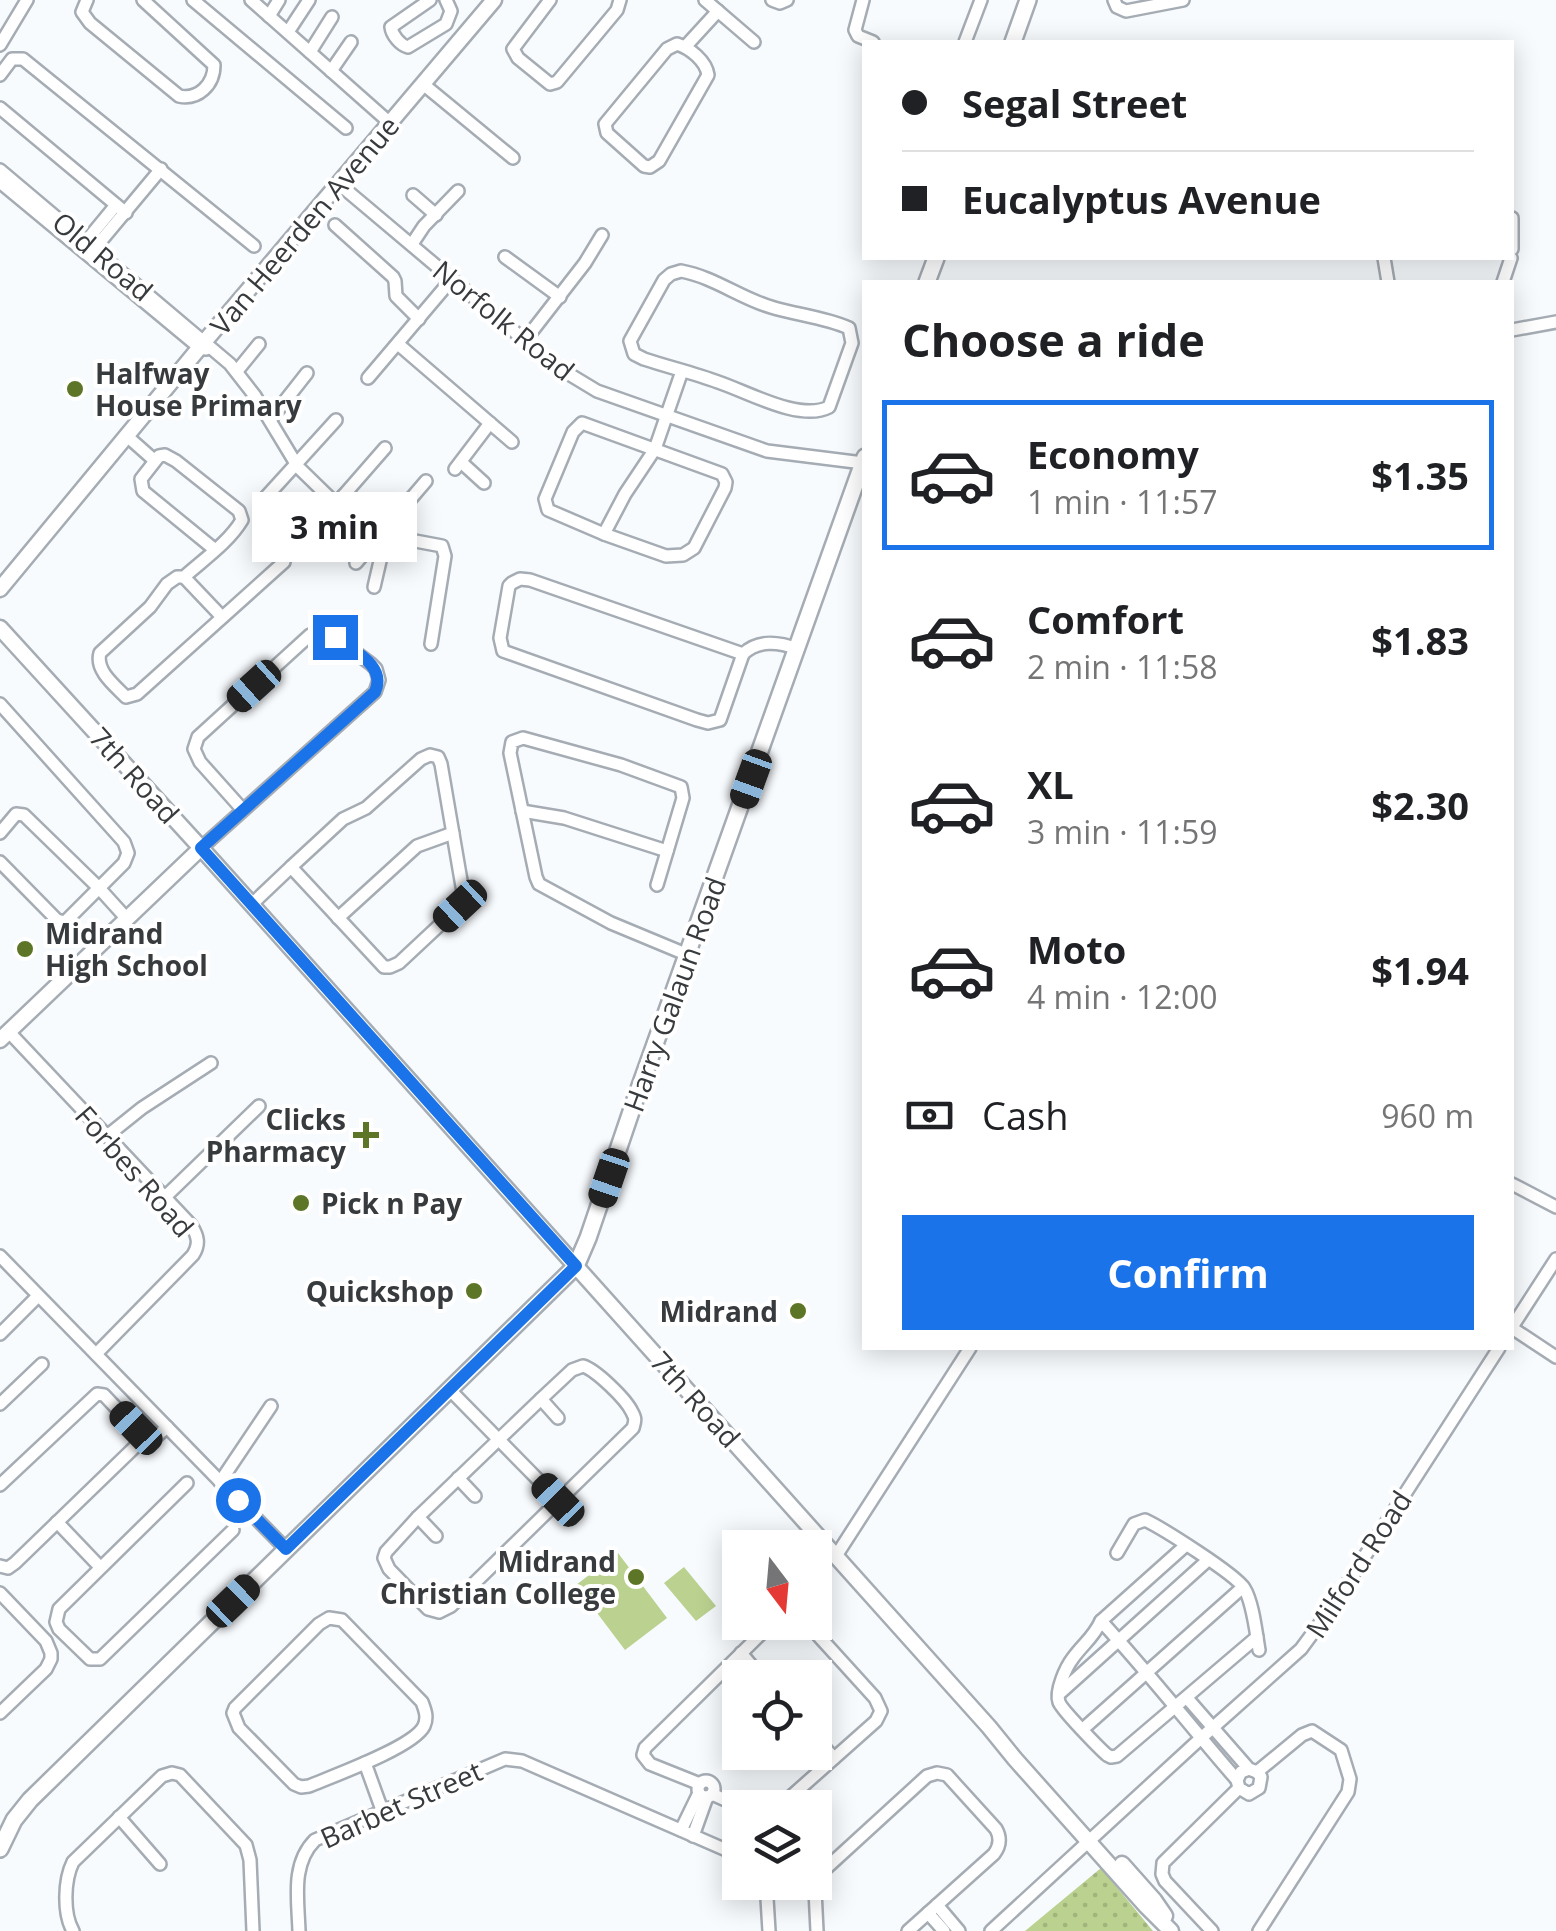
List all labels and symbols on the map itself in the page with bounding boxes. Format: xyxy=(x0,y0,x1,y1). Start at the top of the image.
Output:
street label: Van Heerden Avenue xyxy=(201,107,407,343)
street label: Old Road xyxy=(45,203,161,309)
street label: Norfolk Road xyxy=(425,251,583,389)
place label: Halfway House Primary xyxy=(95,354,302,424)
marker: Halfway House Primary xyxy=(64,378,86,400)
callout: 3 min xyxy=(252,492,418,562)
route end xyxy=(313,615,358,660)
car xyxy=(222,655,286,717)
street label: 7th Road xyxy=(82,719,188,831)
car xyxy=(727,746,775,812)
street label: Harry Galaun Road xyxy=(614,871,734,1117)
car xyxy=(428,875,492,937)
place label: Midrand High School xyxy=(45,914,208,984)
marker: Midrand High School xyxy=(14,938,36,960)
street label: Forbes Road xyxy=(67,1097,203,1245)
place label: Clicks Pharmacy xyxy=(206,1100,346,1170)
marker: Clicks Pharmacy xyxy=(355,1124,377,1146)
car xyxy=(585,1145,633,1211)
place label: Pick n Pay xyxy=(321,1184,462,1222)
marker: Pick n Pay xyxy=(290,1192,312,1214)
place label: Quickshop xyxy=(306,1272,454,1310)
marker: Quickshop xyxy=(463,1280,485,1302)
place label: Midrand xyxy=(660,1292,778,1330)
marker: Midrand xyxy=(787,1300,809,1322)
street label: 7th Road xyxy=(643,1343,749,1455)
car xyxy=(104,1396,168,1460)
car xyxy=(526,1468,590,1532)
route start xyxy=(216,1478,261,1523)
street label: Milford Road xyxy=(1296,1483,1420,1645)
north arrow xyxy=(722,1530,832,1640)
place label: Midrand Christian College xyxy=(380,1542,616,1612)
marker: Midrand Christian College xyxy=(625,1566,647,1588)
car xyxy=(201,1569,265,1633)
street label: Barbet Street xyxy=(314,1751,488,1857)

